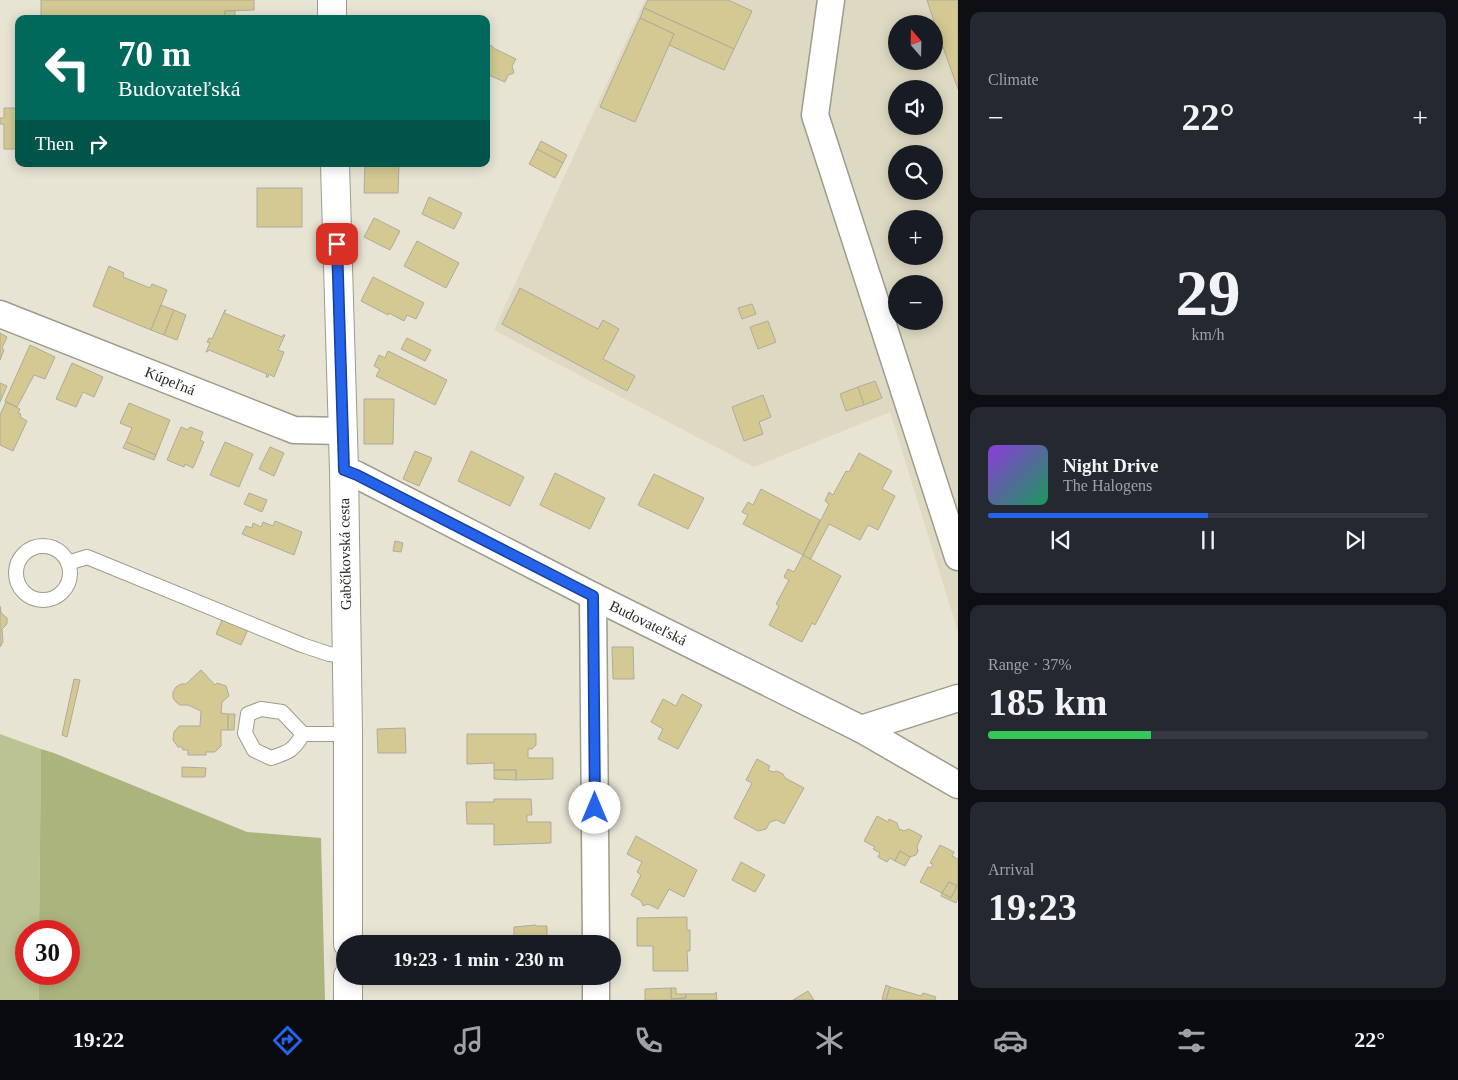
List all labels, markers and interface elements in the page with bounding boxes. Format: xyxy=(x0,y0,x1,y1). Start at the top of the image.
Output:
north arrow xyxy=(888,15,942,70)
map controls xyxy=(888,15,943,330)
icon: left xyxy=(35,35,100,100)
text: 70 m xyxy=(118,35,191,74)
text: Climate xyxy=(988,71,1039,88)
text: Budovateľská xyxy=(118,76,241,101)
button: sound xyxy=(888,80,943,135)
text: 22° xyxy=(1181,96,1235,138)
text: − xyxy=(988,102,1004,133)
text: + xyxy=(1412,102,1428,133)
icon: right xyxy=(84,130,112,158)
text: Then xyxy=(35,133,74,154)
button: search xyxy=(888,145,943,200)
button: + xyxy=(888,210,943,265)
pin xyxy=(316,223,358,265)
icon: arrive xyxy=(323,230,351,258)
text: 29 xyxy=(1176,257,1241,329)
button: − xyxy=(888,275,943,330)
text: km/h xyxy=(1192,326,1224,343)
street label: Kúpeľná xyxy=(143,364,198,398)
text: Night Drive xyxy=(1063,455,1159,476)
text: The Halogens xyxy=(1063,477,1152,494)
street label: Gabčíkovská cesta xyxy=(336,498,354,610)
icon: previous xyxy=(1047,526,1075,554)
icon: pause xyxy=(1194,526,1222,554)
icon: next xyxy=(1341,526,1369,554)
street label: Budovateľská xyxy=(607,597,689,649)
text: Range · 37% xyxy=(988,656,1072,673)
text: 185 km xyxy=(988,681,1107,723)
position arrow xyxy=(568,781,620,833)
text: Arrival xyxy=(988,861,1034,878)
text: 19:23 xyxy=(988,886,1077,928)
speed limit sign: 30 xyxy=(15,920,80,985)
text: 19:23 · 1 min · 230 m xyxy=(393,949,564,970)
icon: directions xyxy=(270,1023,305,1058)
icon: music xyxy=(451,1023,486,1058)
icon: phone xyxy=(631,1023,666,1058)
icon: climate xyxy=(812,1023,847,1058)
icon: car xyxy=(993,1023,1028,1058)
icon: filters xyxy=(1174,1023,1209,1058)
text: 19:22 xyxy=(73,1027,124,1052)
text: 22° xyxy=(1354,1027,1385,1052)

